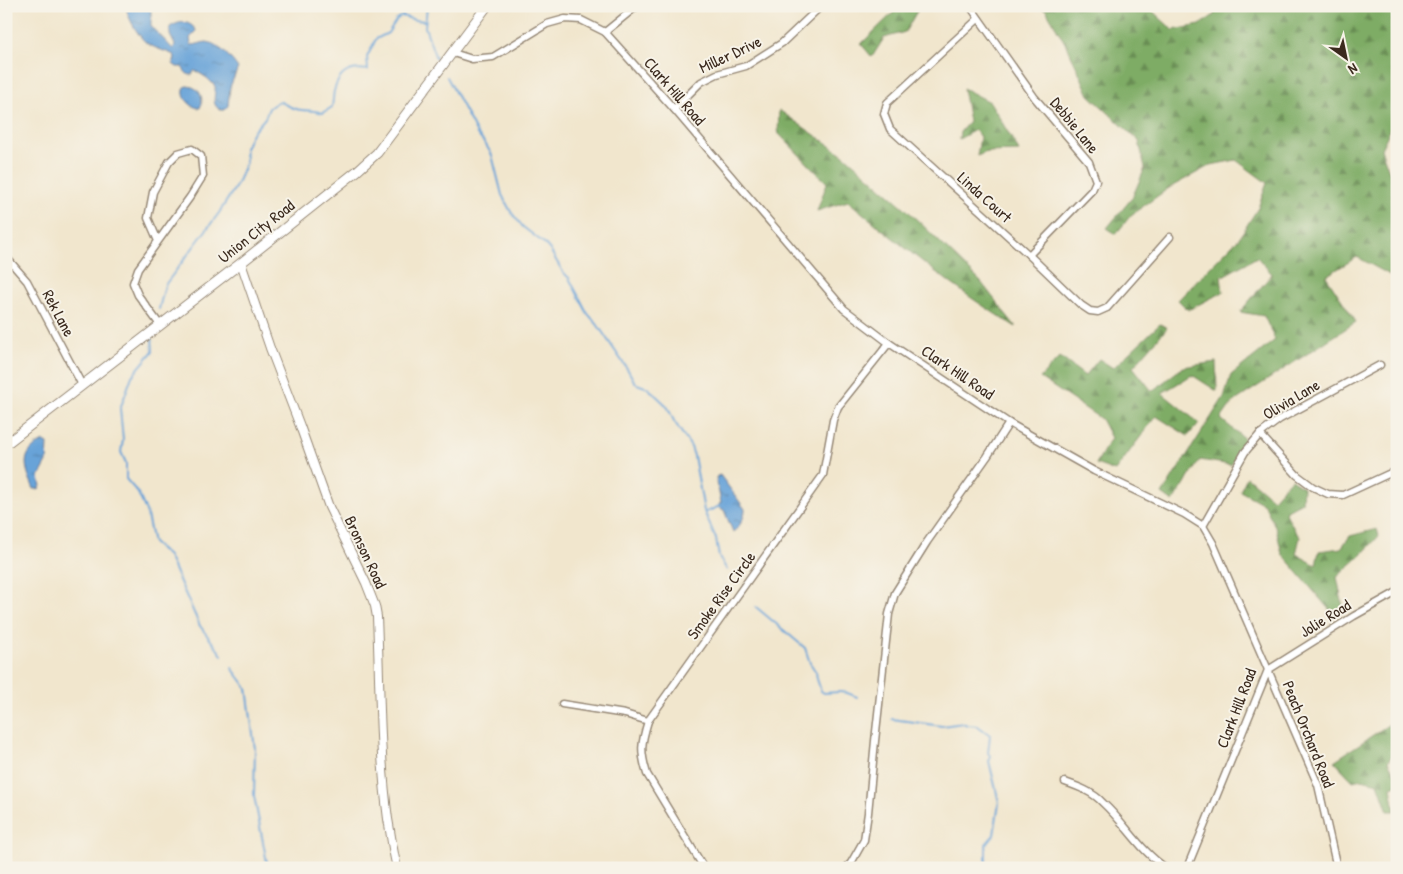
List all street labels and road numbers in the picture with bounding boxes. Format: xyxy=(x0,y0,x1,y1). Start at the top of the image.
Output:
street label: Miller Drive xyxy=(695,30,765,78)
street label: Clark Hill Road xyxy=(639,52,711,130)
street label: Debbie Lane xyxy=(1045,92,1105,158)
street label: Linda Court xyxy=(953,167,1017,228)
street label: Union City Road xyxy=(213,194,299,268)
street label: Rek Lane xyxy=(38,286,81,341)
street label: Clark Hill Road xyxy=(917,339,999,405)
street label: Olivia Lane xyxy=(1259,373,1324,425)
street label: Bronson Road xyxy=(340,512,392,592)
street label: Smoke Rise Circle xyxy=(682,546,761,643)
street label: Jolie Road xyxy=(1295,594,1355,642)
street label: Clark Hill Road xyxy=(1211,665,1261,751)
street label: Peach Orchard Road xyxy=(1278,677,1340,791)

